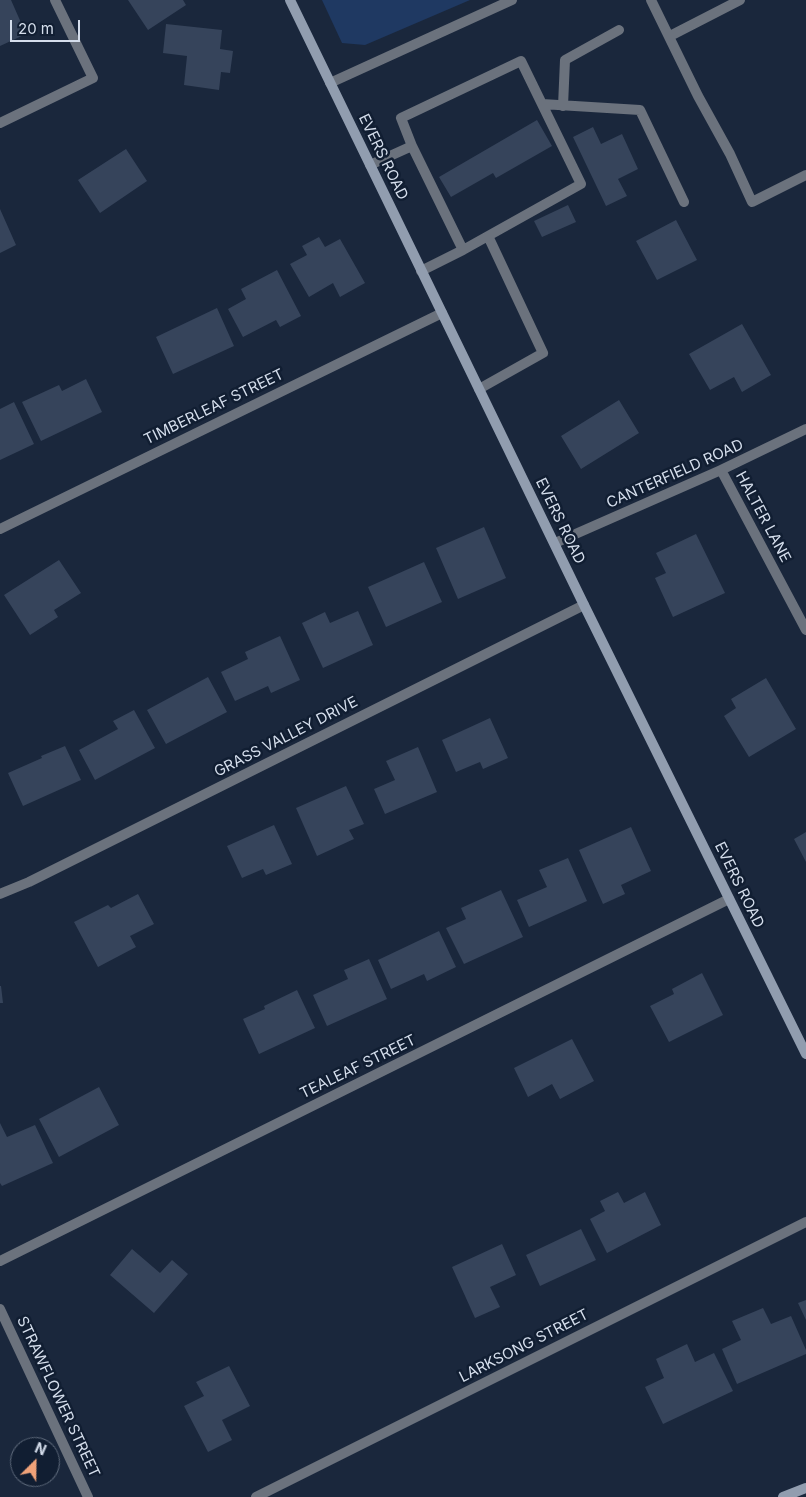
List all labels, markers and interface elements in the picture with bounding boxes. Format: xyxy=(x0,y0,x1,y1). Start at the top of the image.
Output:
scale bar xyxy=(12,10,82,42)
text: 20 m xyxy=(18,19,54,38)
street label: EVERS ROAD xyxy=(354,111,412,203)
street label: TIMBERLEAF STREET xyxy=(141,365,287,449)
street label: CANTERFIELD ROAD xyxy=(604,436,746,512)
street label: HALTER LANE xyxy=(732,469,794,565)
street label: EVERS ROAD xyxy=(531,475,589,567)
street label: GRASS VALLEY DRIVE xyxy=(211,693,361,781)
street label: EVERS ROAD xyxy=(710,839,768,931)
street label: TEALEAF STREET xyxy=(297,1031,419,1103)
street label: LARKSONG STREET xyxy=(456,1306,592,1386)
street label: STRAWFLOWER STREET xyxy=(13,1313,103,1481)
north arrow xyxy=(10,1437,60,1487)
text: N xyxy=(32,1439,49,1459)

